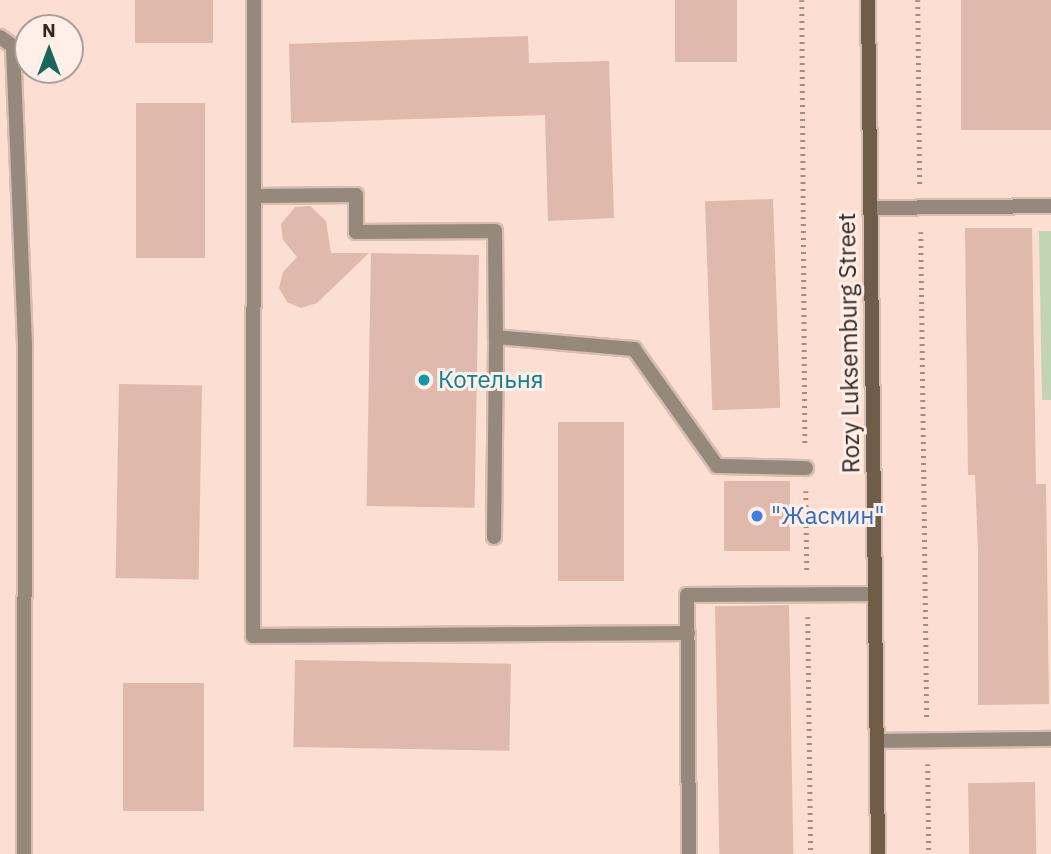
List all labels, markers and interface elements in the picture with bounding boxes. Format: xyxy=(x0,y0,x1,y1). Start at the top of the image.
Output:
north arrow xyxy=(14,14,84,84)
text: N xyxy=(42,18,56,42)
street label: Rozy Luksemburg Street xyxy=(832,212,866,474)
place label: Котельня xyxy=(438,366,544,394)
marker: Котельня xyxy=(416,372,432,388)
place label: "Жасмин" xyxy=(771,502,885,530)
marker: "Жасмин" xyxy=(749,508,765,524)

